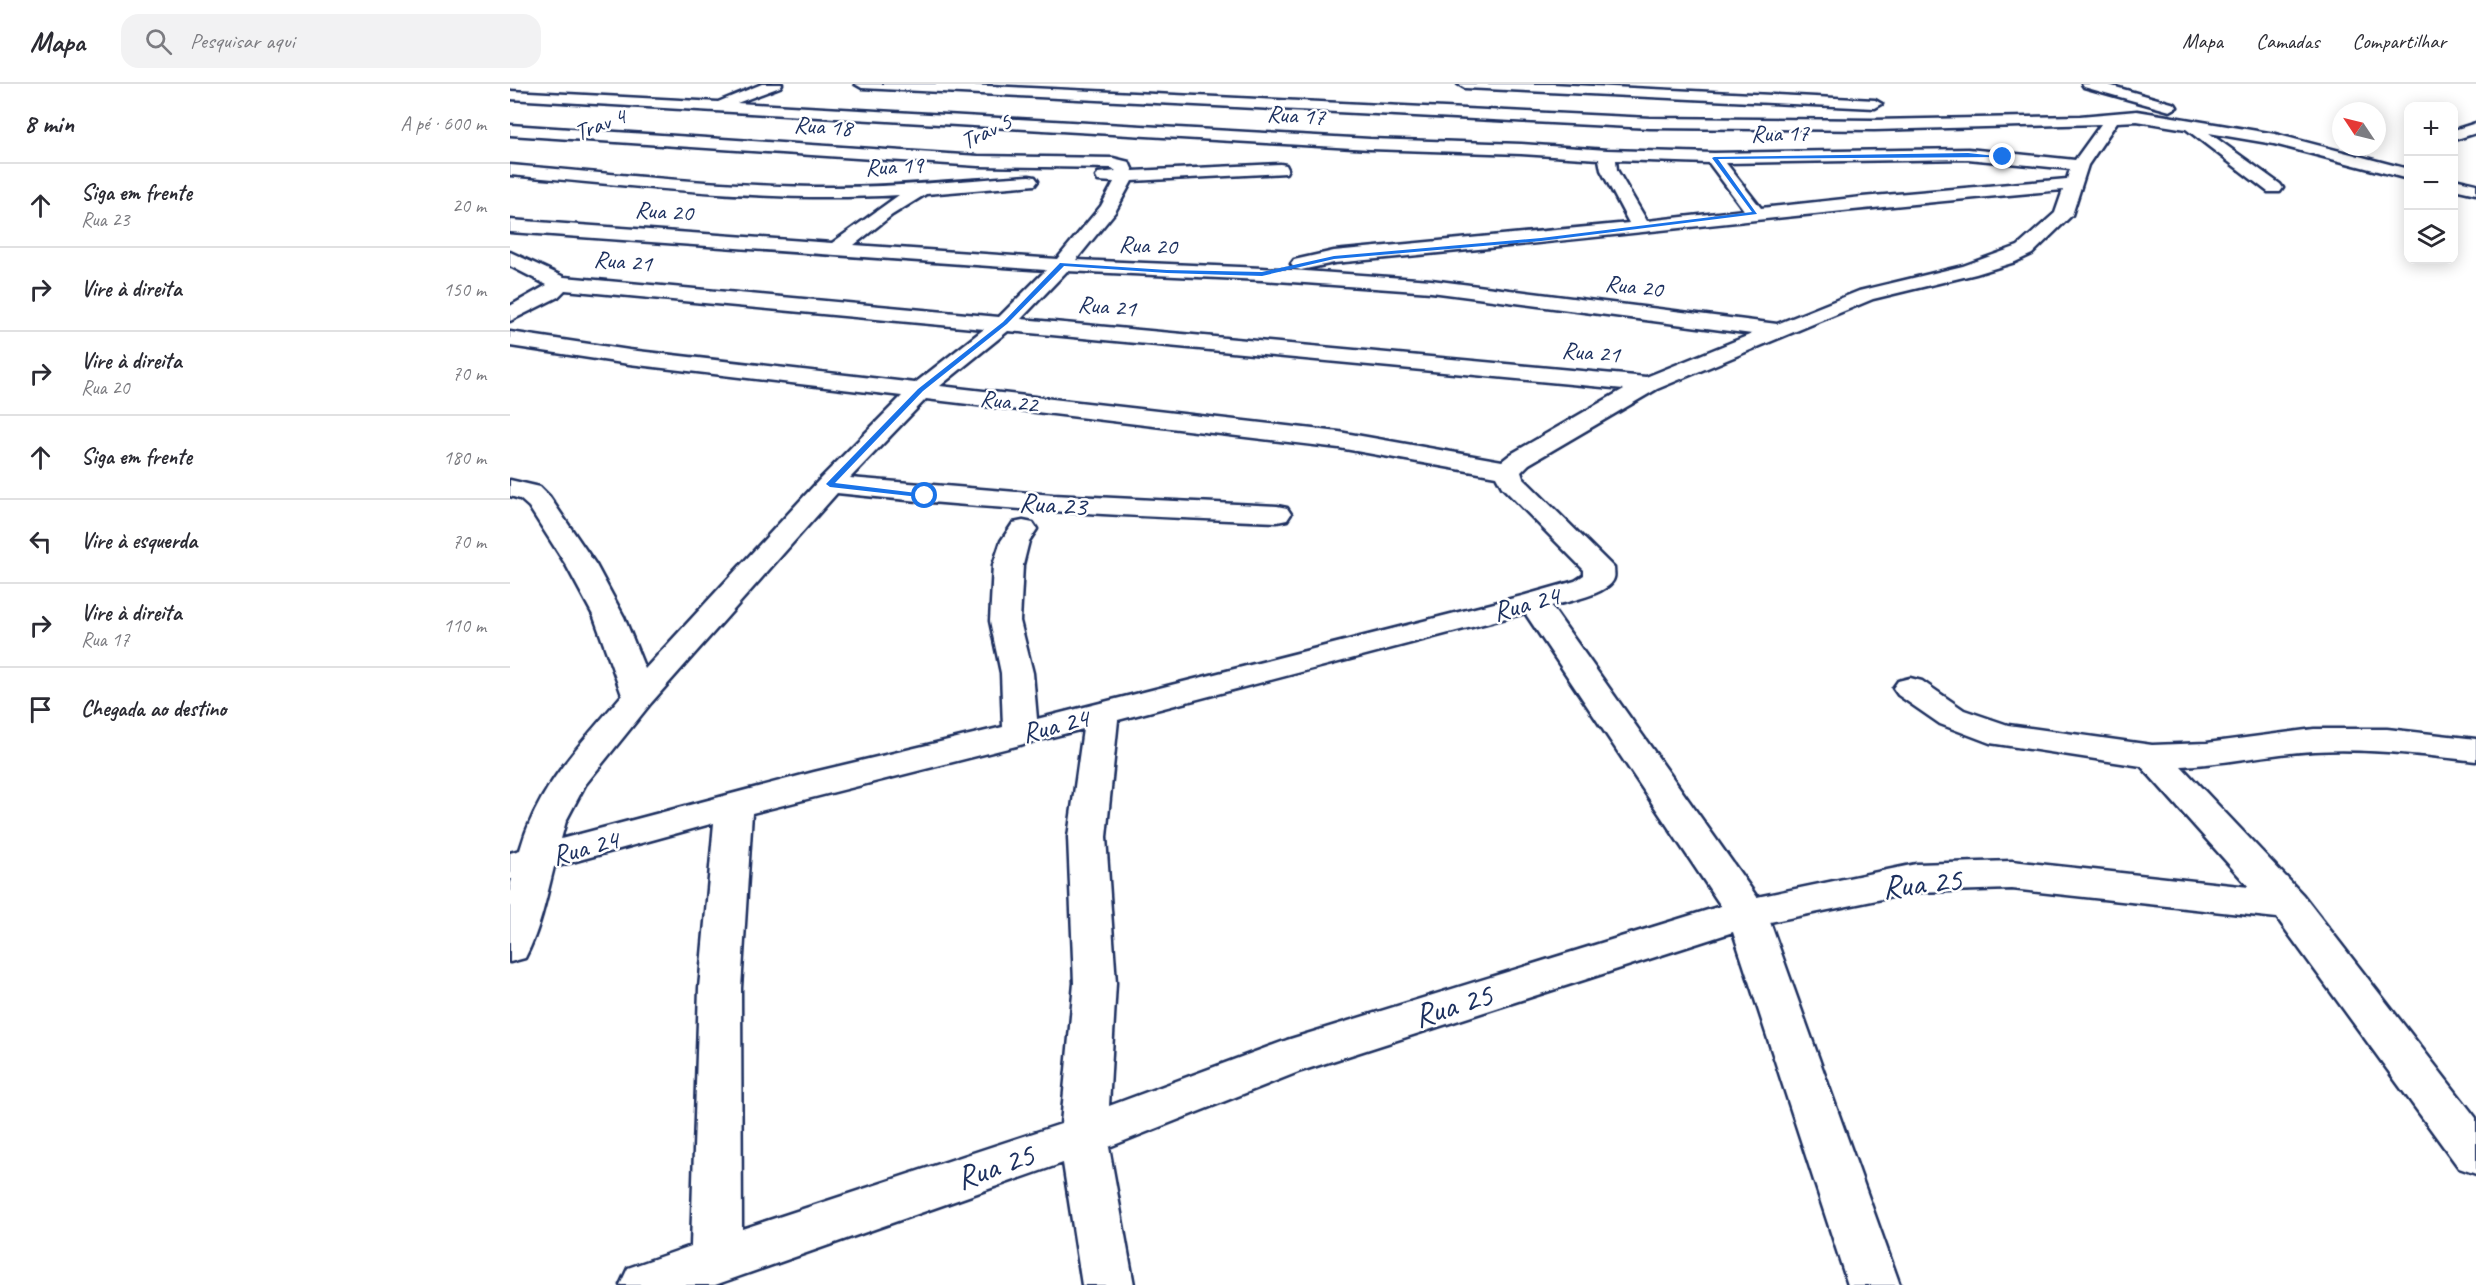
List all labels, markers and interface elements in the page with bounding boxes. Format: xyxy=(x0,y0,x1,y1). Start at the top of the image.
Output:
search box xyxy=(121,14,541,68)
text: Mapa xyxy=(30,24,85,59)
icon: search xyxy=(142,25,175,58)
text: Pesquisar aqui xyxy=(190,27,295,55)
text: Mapa xyxy=(2182,28,2223,54)
text: Camadas xyxy=(2256,28,2319,54)
text: Compartilhar xyxy=(2352,28,2446,54)
street label: Rua 17 xyxy=(1266,98,1327,132)
street label: Trav 4 xyxy=(570,100,632,147)
north arrow xyxy=(2332,102,2386,156)
map controls xyxy=(2404,102,2458,264)
button: + xyxy=(2404,102,2458,156)
street label: Trav 5 xyxy=(956,105,1017,156)
text: 8 min xyxy=(24,107,74,140)
street label: Rua 18 xyxy=(793,109,855,143)
text: A pé · 600 m xyxy=(401,111,486,136)
street label: Rua 17 xyxy=(1751,117,1810,149)
route end xyxy=(1989,143,2015,169)
street label: Rua 19 xyxy=(864,149,926,182)
button: − xyxy=(2404,156,2458,210)
text: Siga em frente xyxy=(81,179,192,207)
icon: ahead xyxy=(24,189,57,222)
text: 20 m xyxy=(452,193,486,218)
street label: Rua 20 xyxy=(634,194,696,228)
text: Rua 23 xyxy=(81,207,129,232)
button: layers xyxy=(2404,210,2458,264)
street label: Rua 20 xyxy=(1118,229,1180,262)
street label: Rua 21 xyxy=(593,244,654,279)
street label: Rua 20 xyxy=(1603,268,1667,305)
icon: right xyxy=(24,273,57,306)
text: Vire à direita xyxy=(81,275,181,303)
text: 150 m xyxy=(443,277,486,302)
street label: Rua 21 xyxy=(1077,289,1138,324)
street label: Rua 21 xyxy=(1561,335,1622,370)
text: Vire à direita xyxy=(81,347,181,375)
icon: right xyxy=(24,357,57,390)
text: 70 m xyxy=(452,361,486,386)
text: Rua 20 xyxy=(81,375,129,400)
street label: Rua 22 xyxy=(978,383,1042,420)
icon: ahead xyxy=(24,441,57,474)
text: Siga em frente xyxy=(81,443,192,471)
text: 180 m xyxy=(443,445,486,470)
route start xyxy=(911,482,937,508)
street label: Rua 23 xyxy=(1018,484,1090,524)
icon: left xyxy=(24,525,57,558)
text: Vire à esquerda xyxy=(81,527,197,555)
text: 70 m xyxy=(452,529,486,554)
street label: Rua 24 xyxy=(1489,577,1566,629)
text: Vire à direita xyxy=(81,599,181,627)
icon: right xyxy=(24,609,57,642)
text: 110 m xyxy=(443,613,486,638)
text: Rua 17 xyxy=(81,627,129,652)
icon: arrive xyxy=(24,693,57,726)
text: Chegada ao destino xyxy=(81,695,226,723)
street label: Rua 24 xyxy=(1018,699,1094,750)
street label: Rua 24 xyxy=(548,821,625,873)
street label: Rua 25 xyxy=(1880,858,1966,908)
street label: Rua 25 xyxy=(1409,973,1499,1037)
street label: Rua 25 xyxy=(950,1132,1042,1199)

